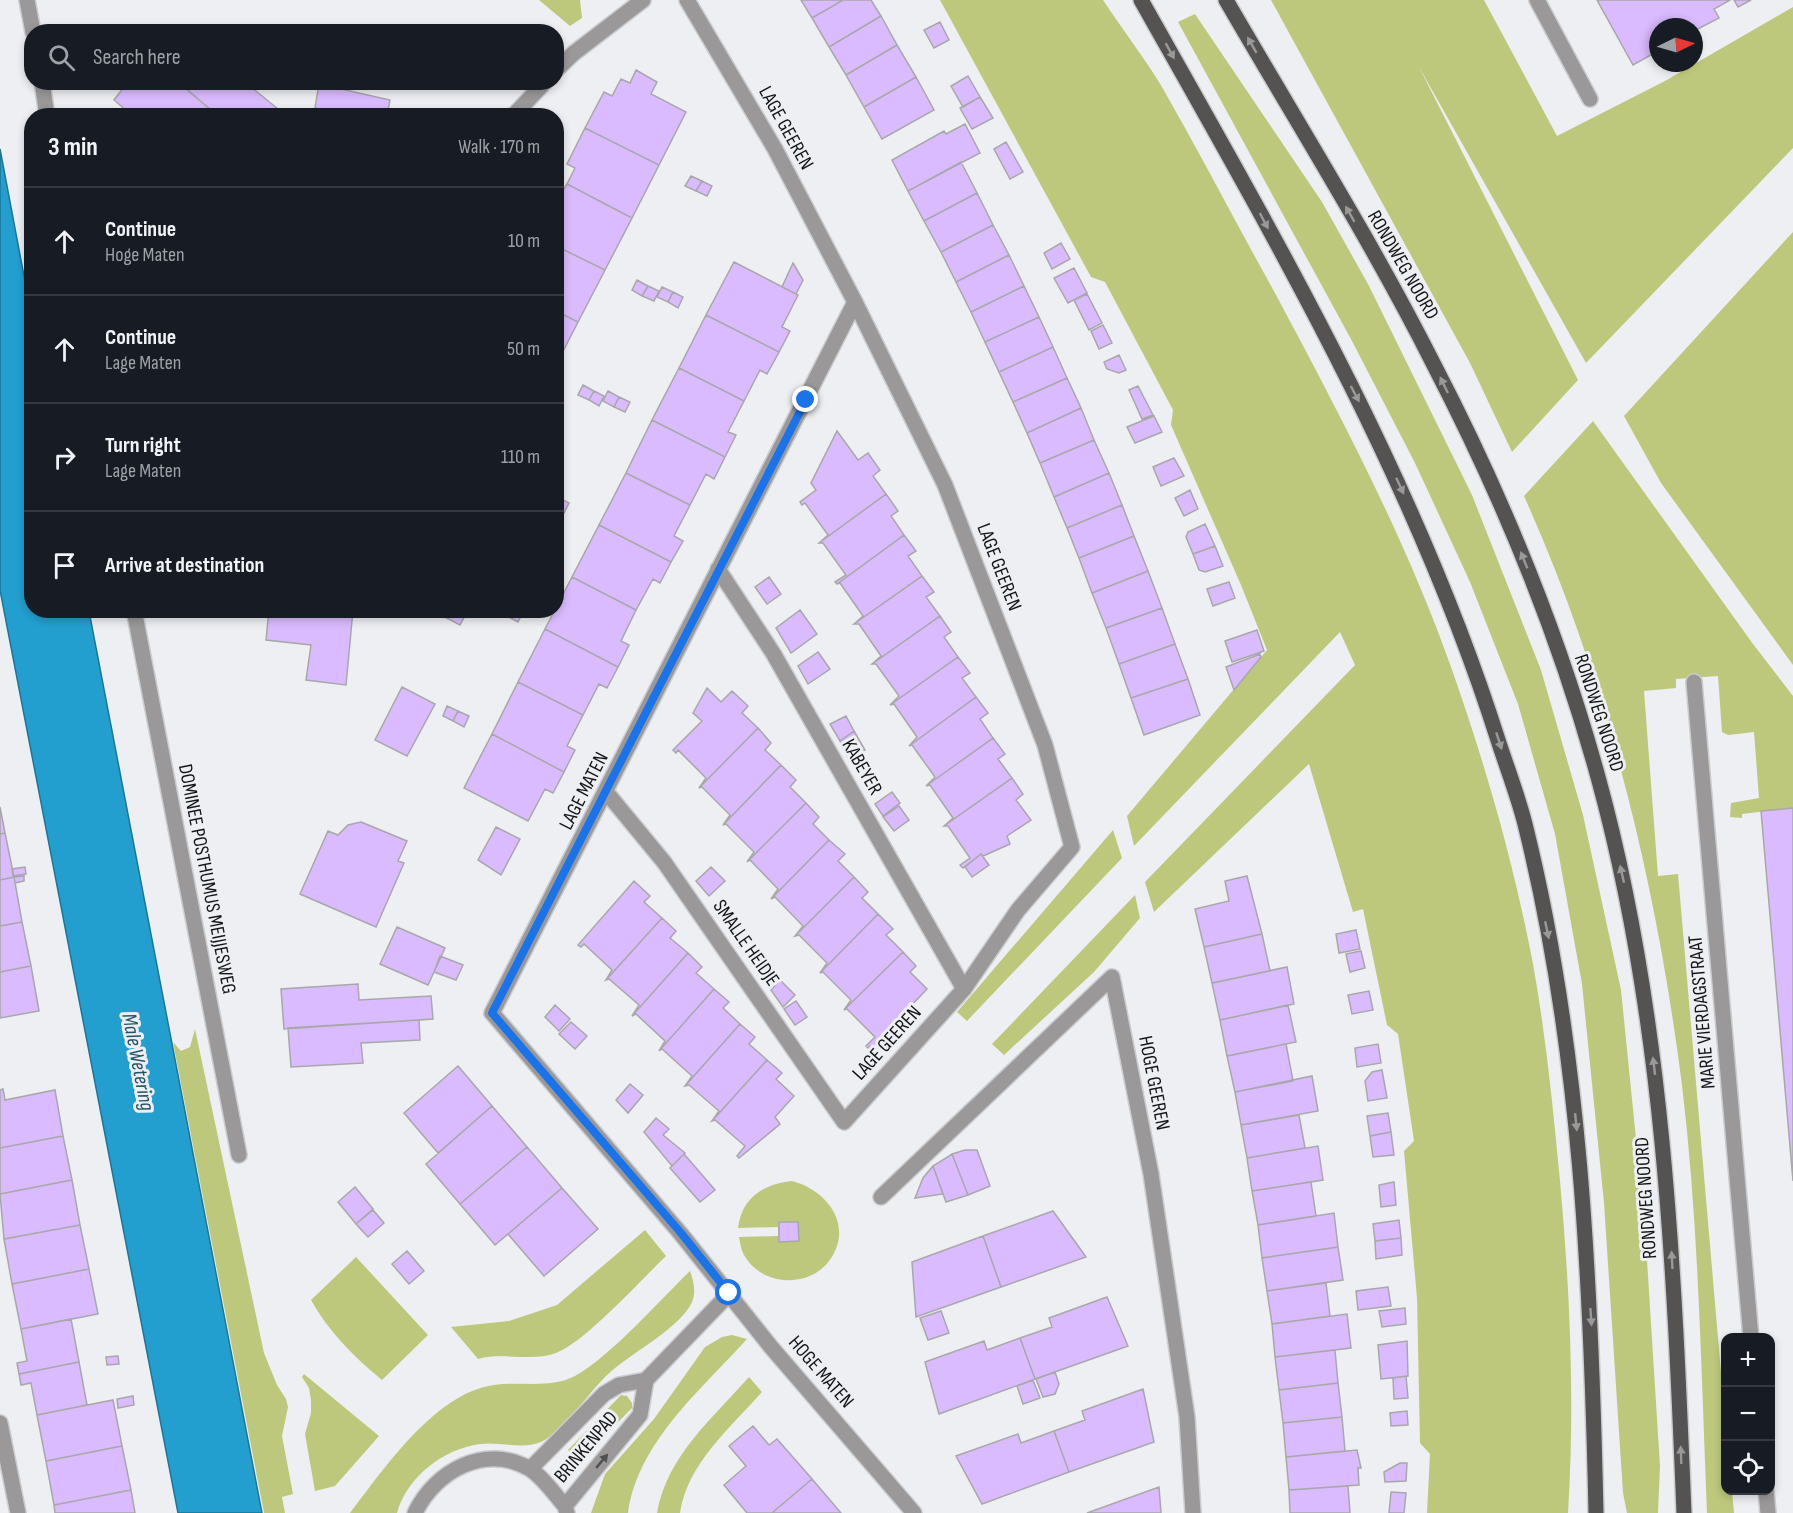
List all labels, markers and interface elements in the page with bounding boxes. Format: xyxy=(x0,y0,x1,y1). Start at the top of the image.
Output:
north arrow xyxy=(1649,18,1703,72)
search box xyxy=(24,24,564,90)
one-way arrow xyxy=(1247,37,1258,53)
icon: search xyxy=(45,41,78,74)
one-way arrow xyxy=(1165,43,1175,60)
text: Search here xyxy=(93,44,180,71)
street label: LAGE GEEREN xyxy=(753,82,819,174)
text: 3 min xyxy=(48,132,98,163)
text: Walk · 170 m xyxy=(458,135,540,159)
one-way arrow xyxy=(1344,206,1355,222)
street label: RONDWEG NOORD xyxy=(1362,206,1444,324)
one-way arrow xyxy=(1259,213,1269,230)
text: Continue xyxy=(105,216,176,243)
icon: ahead xyxy=(48,225,81,258)
text: 10 m xyxy=(508,229,540,253)
text: Hoge Maten xyxy=(105,243,185,267)
text: Continue xyxy=(105,324,176,351)
icon: ahead xyxy=(48,333,81,366)
text: 50 m xyxy=(507,337,540,361)
text: Lage Maten xyxy=(105,351,181,375)
one-way arrow xyxy=(1440,376,1449,393)
route end xyxy=(792,386,818,412)
one-way arrow xyxy=(1350,386,1359,403)
text: Turn right xyxy=(105,432,181,459)
icon: right xyxy=(48,441,81,474)
text: 110 m xyxy=(501,445,540,469)
text: Lage Maten xyxy=(105,459,181,483)
one-way arrow xyxy=(1396,478,1405,495)
street label: LAGE GEEREN xyxy=(971,520,1027,614)
icon: arrive xyxy=(48,549,81,582)
one-way arrow xyxy=(1519,550,1529,568)
text: Arrive at destination xyxy=(105,552,264,579)
street label: RONDWEG NOORD xyxy=(1569,651,1629,775)
one-way arrow xyxy=(1494,732,1504,750)
street label: KABEYER xyxy=(836,735,888,799)
street label: LAGE MATEN xyxy=(554,748,614,834)
street label: DOMINEE POSTHUMUS MEIJJESWEG xyxy=(173,762,241,996)
one-way arrow xyxy=(1616,864,1626,883)
street label: SMALLE HEIDJE xyxy=(708,895,784,991)
one-way arrow xyxy=(1543,920,1553,939)
street label: MARIE VIERDAGSTRAAT xyxy=(1683,934,1721,1090)
street label: LAGE GEEREN xyxy=(847,1001,927,1085)
water label: Male Wetering xyxy=(116,1011,160,1113)
street label: HOGE GEEREN xyxy=(1133,1034,1175,1132)
one-way arrow xyxy=(1649,1056,1659,1075)
one-way arrow xyxy=(1571,1113,1581,1132)
street label: RONDWEG NOORD xyxy=(1630,1136,1662,1260)
one-way arrow xyxy=(1667,1250,1676,1269)
route start xyxy=(715,1279,741,1305)
one-way arrow xyxy=(1586,1307,1595,1326)
street label: HOGE MATEN xyxy=(783,1331,859,1413)
map controls xyxy=(1721,1333,1775,1495)
button: + xyxy=(1721,1333,1775,1387)
button: − xyxy=(1721,1387,1775,1441)
street label: BRINKENPAD xyxy=(549,1406,623,1488)
button: locate xyxy=(1721,1441,1775,1495)
one-way arrow xyxy=(1677,1445,1686,1464)
one-way arrow xyxy=(596,1453,609,1469)

